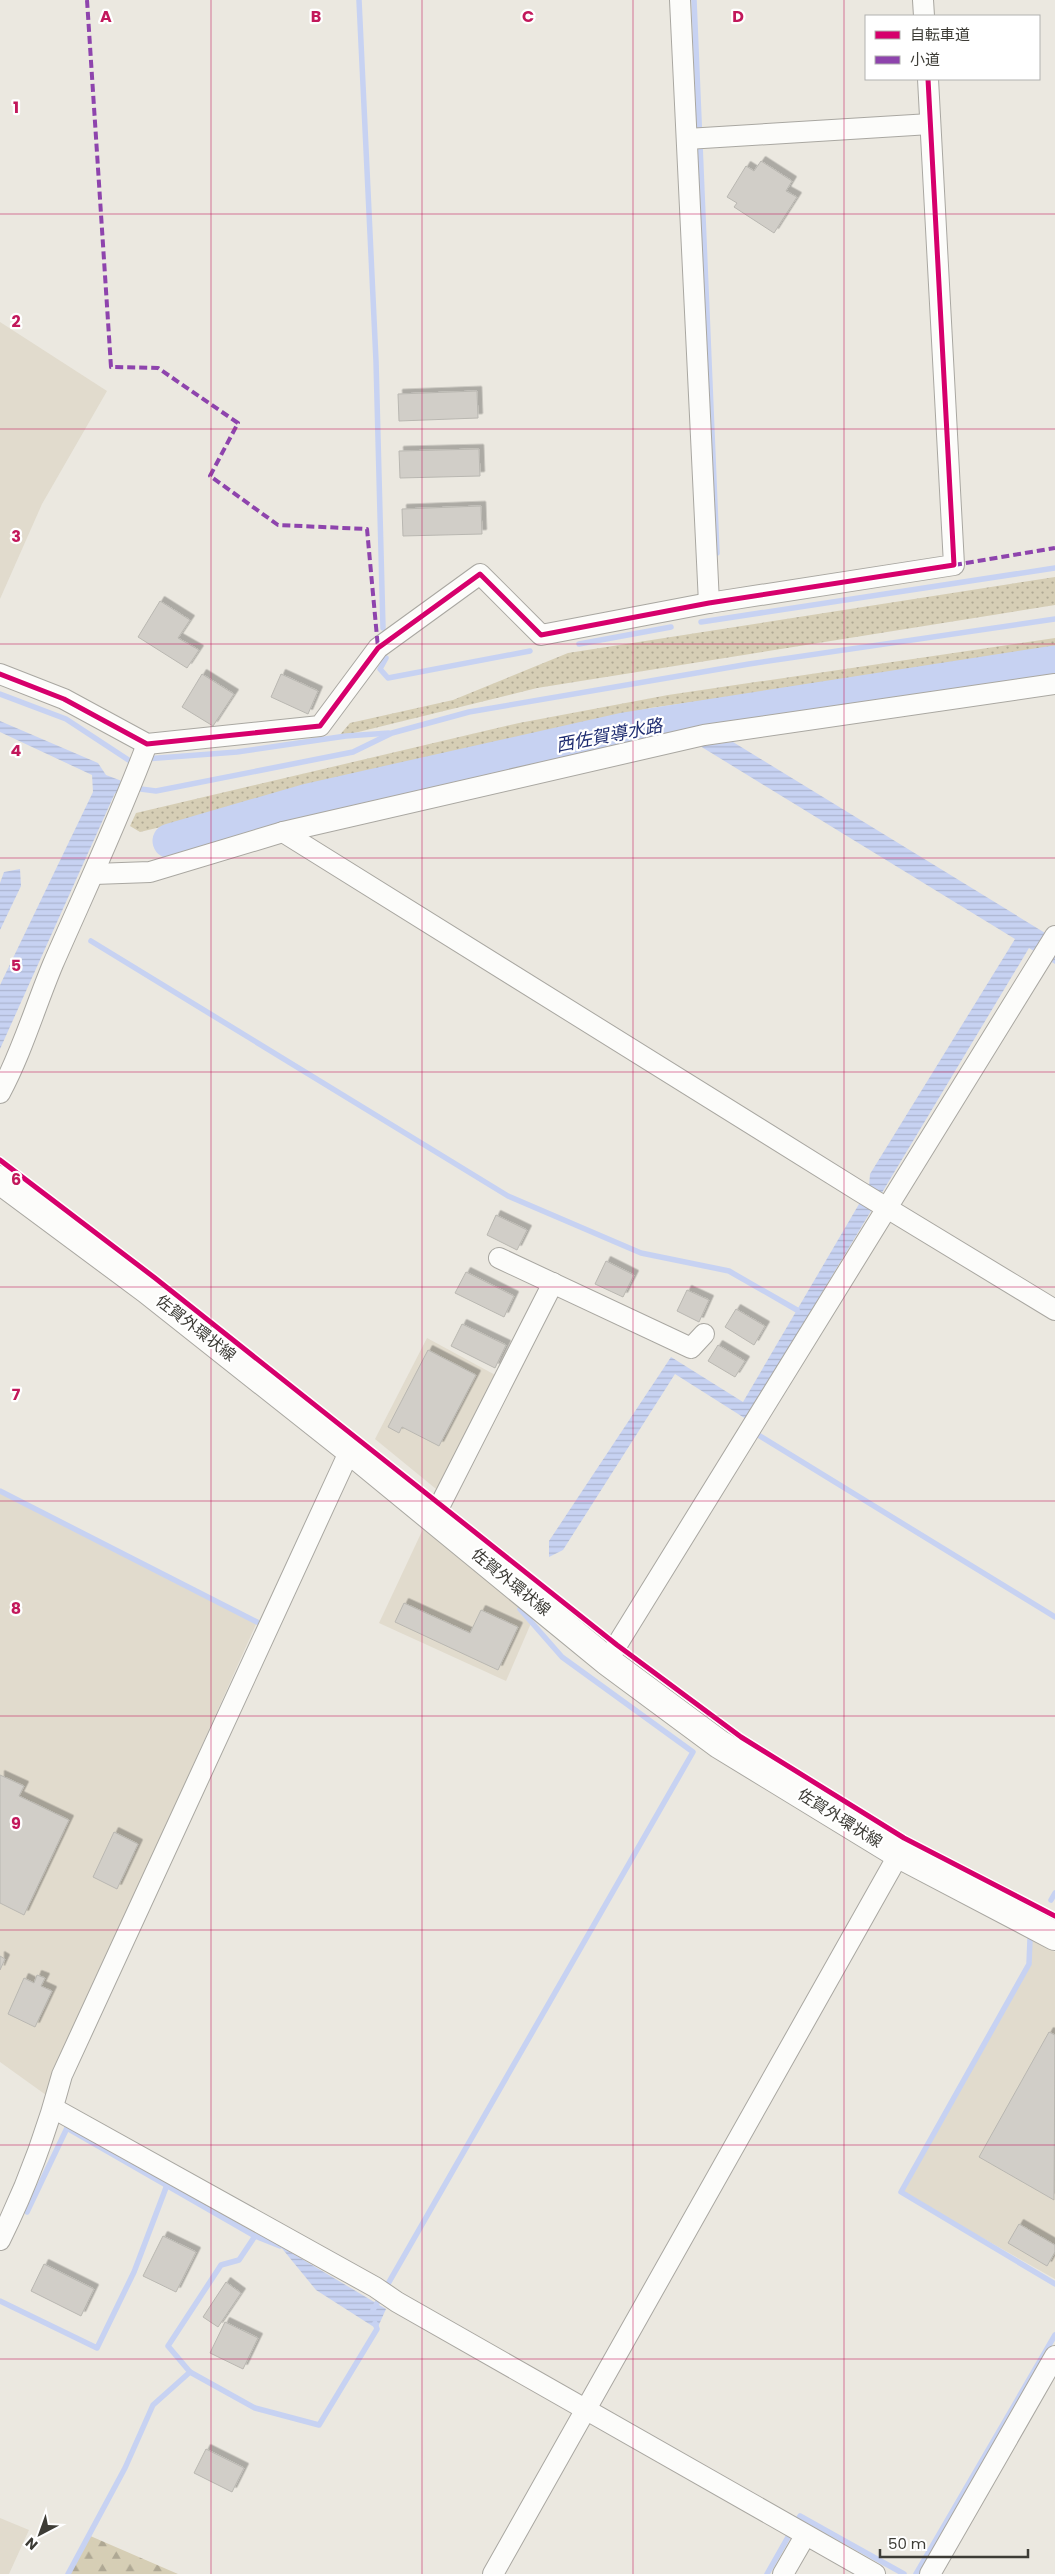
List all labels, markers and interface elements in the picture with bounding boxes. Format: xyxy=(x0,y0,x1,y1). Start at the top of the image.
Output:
text: A xyxy=(100,5,112,28)
text: B xyxy=(311,5,321,28)
text: C xyxy=(522,5,534,28)
text: D xyxy=(732,5,744,28)
legend xyxy=(865,15,1040,80)
text: 自転車道 xyxy=(910,24,970,45)
text: 小道 xyxy=(910,49,940,70)
text: 1 xyxy=(13,96,19,119)
text: 2 xyxy=(11,310,21,333)
text: 3 xyxy=(11,525,21,548)
water label: 西佐賀導水路 xyxy=(554,712,666,758)
text: 4 xyxy=(11,739,22,762)
text: 5 xyxy=(11,954,21,977)
text: 6 xyxy=(11,1168,21,1191)
street label: 佐賀外環状線 xyxy=(151,1289,241,1367)
text: 7 xyxy=(12,1383,21,1406)
street label: 佐賀外環状線 xyxy=(466,1543,556,1621)
text: 8 xyxy=(11,1597,21,1620)
street label: 佐賀外環状線 xyxy=(793,1783,887,1853)
text: 9 xyxy=(11,1812,21,1835)
north arrow xyxy=(15,2509,65,2559)
scale bar xyxy=(880,2526,1028,2558)
text: N xyxy=(21,2533,42,2555)
text: 50 m xyxy=(888,2533,926,2554)

